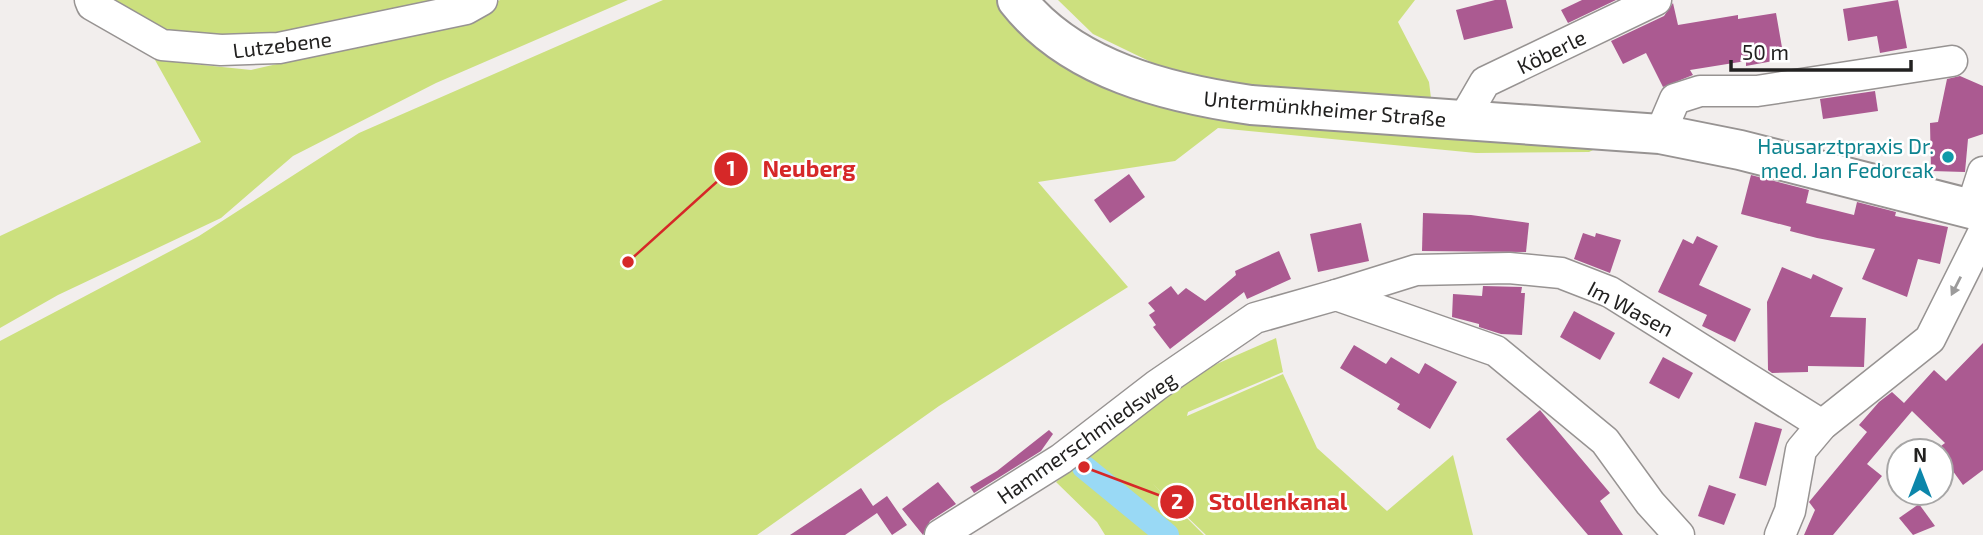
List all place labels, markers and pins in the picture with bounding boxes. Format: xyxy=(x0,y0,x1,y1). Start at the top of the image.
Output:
place label: Hausarztpraxis Dr. med. Jan Fedorcak xyxy=(1757,133,1934,182)
callout: Neuberg xyxy=(714,147,870,191)
marker: Hausarztpraxis Dr. med. Jan Fedorcak xyxy=(1940,149,1956,165)
callout: Stollenkanal xyxy=(1159,480,1361,524)

